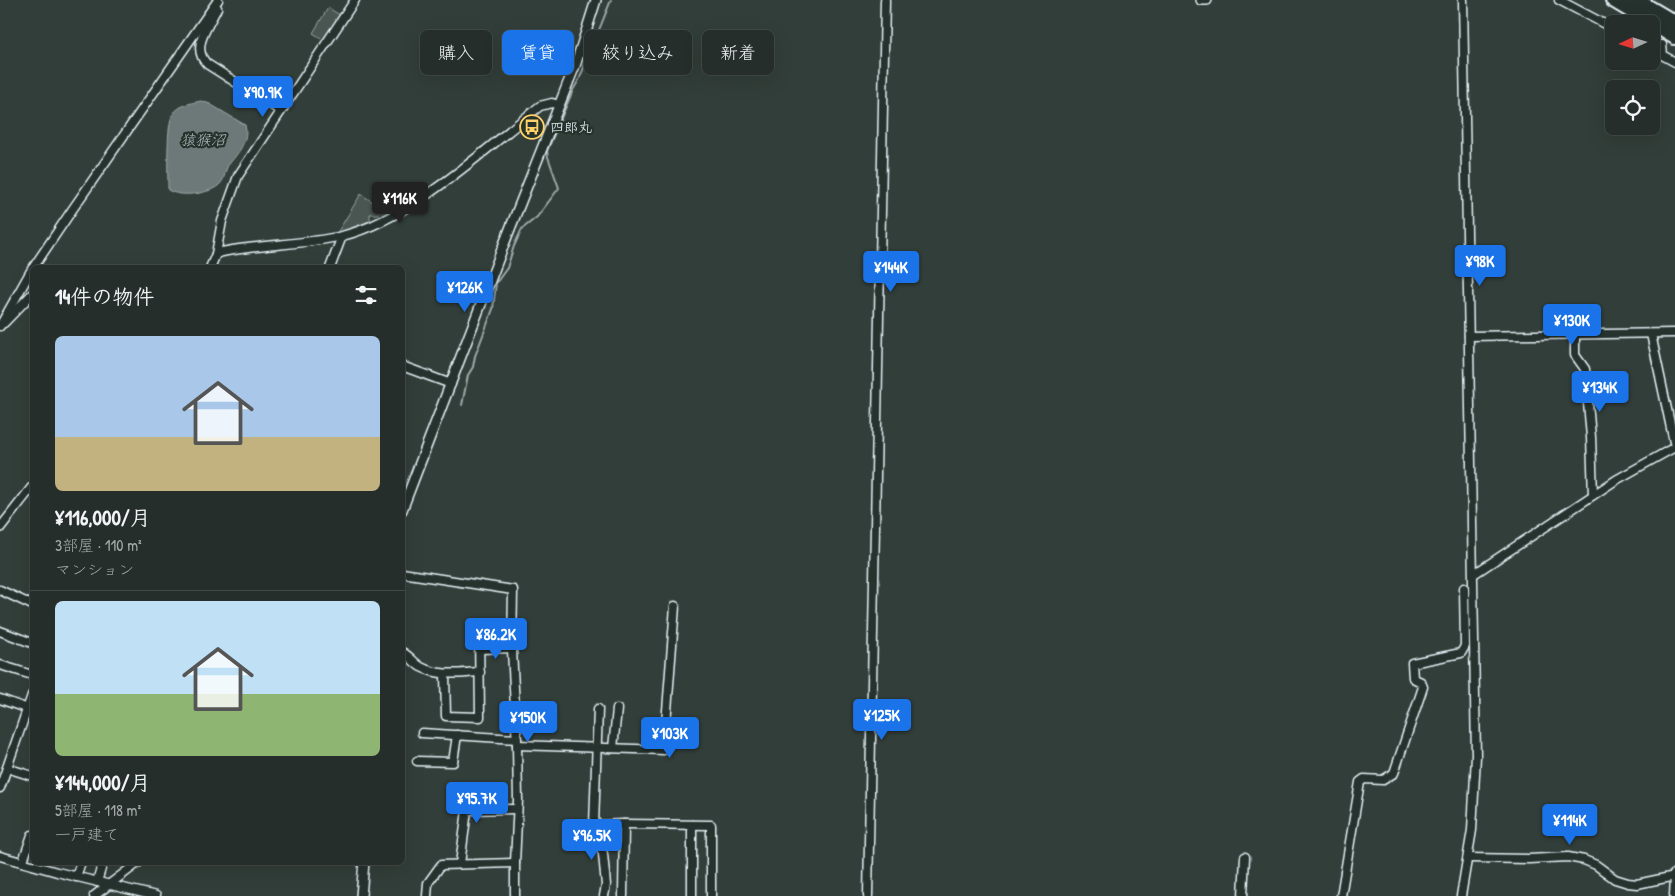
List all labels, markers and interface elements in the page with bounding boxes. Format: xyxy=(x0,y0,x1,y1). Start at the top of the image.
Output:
north arrow xyxy=(1605,15,1660,70)
map controls xyxy=(1605,15,1660,135)
chip: 購入 xyxy=(420,30,492,75)
chip: 賃貸 xyxy=(502,30,574,75)
chip: 絞り込み xyxy=(584,30,692,75)
chip: 新着 xyxy=(702,30,774,75)
pin: ¥90.9K xyxy=(222,76,304,118)
button: locate xyxy=(1605,80,1660,135)
text: ¥90.9K xyxy=(244,81,282,103)
bus stop icon: 四郎丸 xyxy=(519,114,545,140)
place label: 四郎丸 xyxy=(550,117,592,136)
water label: 猿猴沼 xyxy=(180,129,227,150)
pin: ¥116K xyxy=(365,182,435,224)
text: ¥116K xyxy=(383,187,417,209)
pin: ¥98K xyxy=(1450,244,1510,287)
pin: ¥144K xyxy=(856,250,926,293)
text: ¥98K xyxy=(1466,250,1494,272)
text: ¥144K xyxy=(874,256,908,278)
pin: ¥126K xyxy=(430,270,500,313)
text: ¥126K xyxy=(447,276,483,298)
icon: filters xyxy=(352,281,380,309)
text: 14件の物件 xyxy=(55,282,155,311)
pin: ¥130K xyxy=(1537,304,1607,346)
text: ¥130K xyxy=(1554,309,1590,331)
icon: home xyxy=(173,368,263,458)
pin: ¥134K xyxy=(1565,370,1635,413)
text: ¥134K xyxy=(1583,376,1617,398)
text: ¥116,000/月 xyxy=(55,503,151,532)
text: 3部屋 · 110 m² xyxy=(55,534,142,556)
text: マンション xyxy=(55,558,134,580)
pin: ¥86.2K xyxy=(455,618,537,660)
text: ¥86.2K xyxy=(476,623,516,645)
icon: home xyxy=(173,634,263,724)
pin: ¥125K xyxy=(847,698,917,741)
pin: ¥150K xyxy=(493,700,563,743)
text: ¥125K xyxy=(864,704,900,726)
text: ¥150K xyxy=(510,706,546,728)
pin: ¥103K xyxy=(635,716,705,759)
text: ¥103K xyxy=(652,722,688,744)
text: ¥144,000/月 xyxy=(55,768,150,797)
pin: ¥95.7K xyxy=(436,782,518,824)
text: ¥95.7K xyxy=(457,787,497,809)
text: 5部屋 · 118 m² xyxy=(55,799,141,821)
pin: ¥114K xyxy=(1535,804,1605,846)
text: ¥114K xyxy=(1553,809,1587,831)
pin: ¥96.5K xyxy=(551,818,633,861)
text: 一戸建て xyxy=(55,823,119,845)
text: ¥96.5K xyxy=(573,824,611,846)

